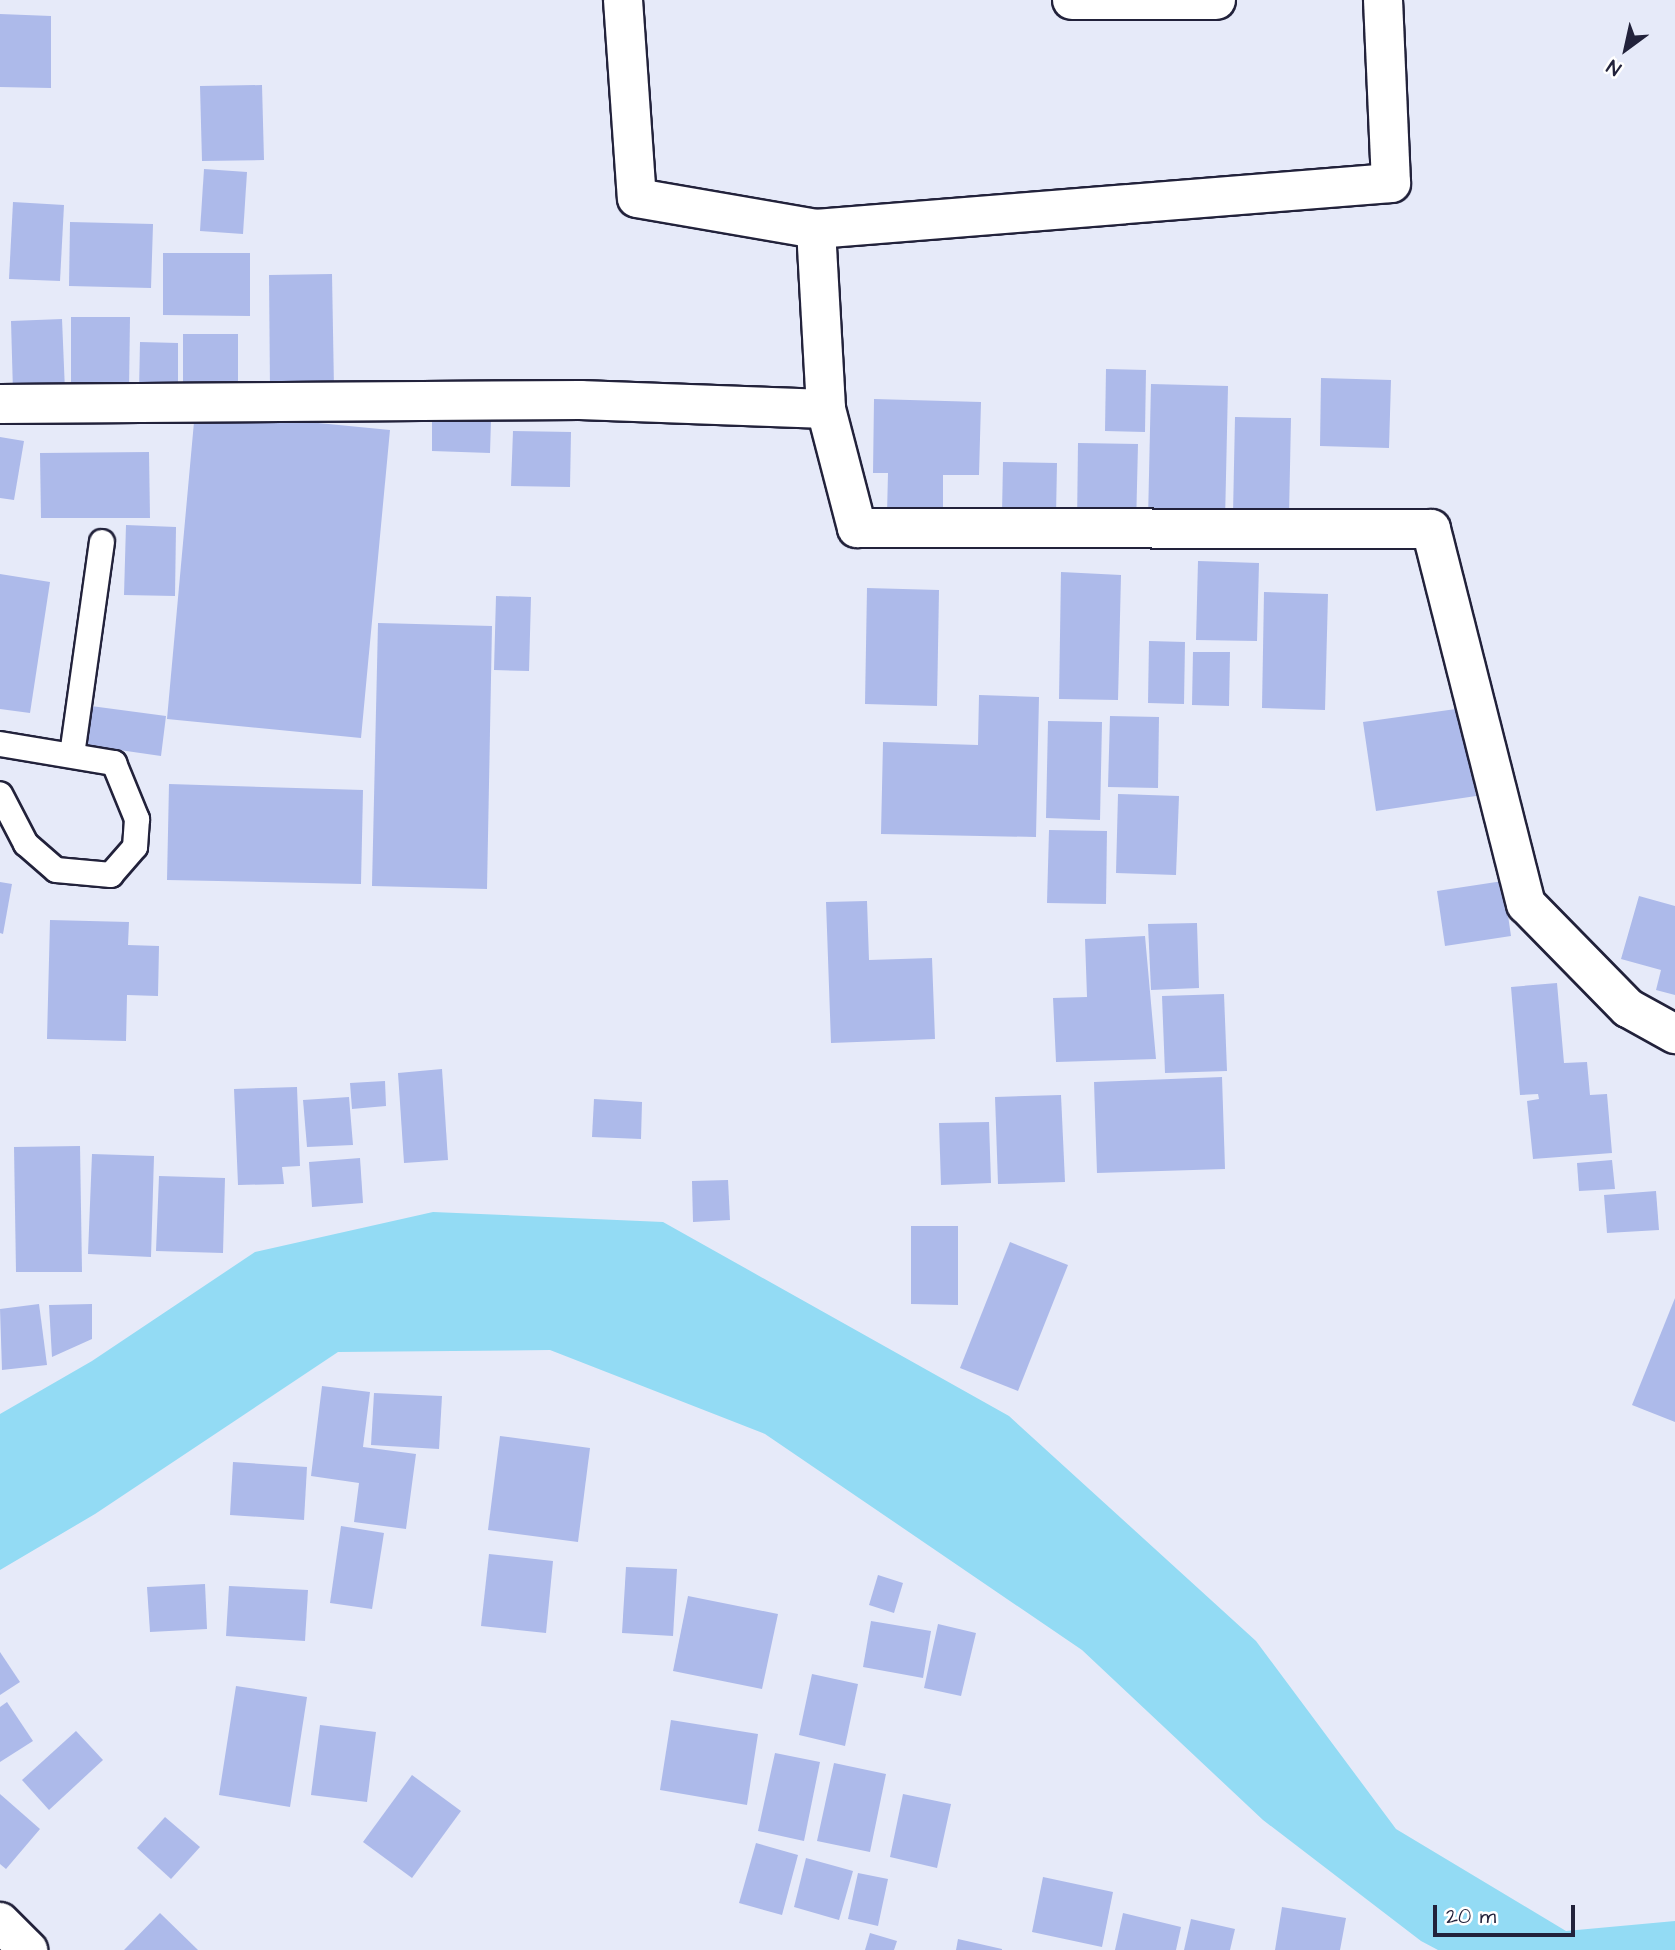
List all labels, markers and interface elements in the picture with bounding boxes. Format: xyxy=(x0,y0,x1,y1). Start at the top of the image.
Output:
north arrow xyxy=(1591,14,1661,84)
text: N xyxy=(1602,52,1627,82)
scale bar xyxy=(1437,1890,1579,1934)
text: 20 m xyxy=(1446,1902,1496,1931)

